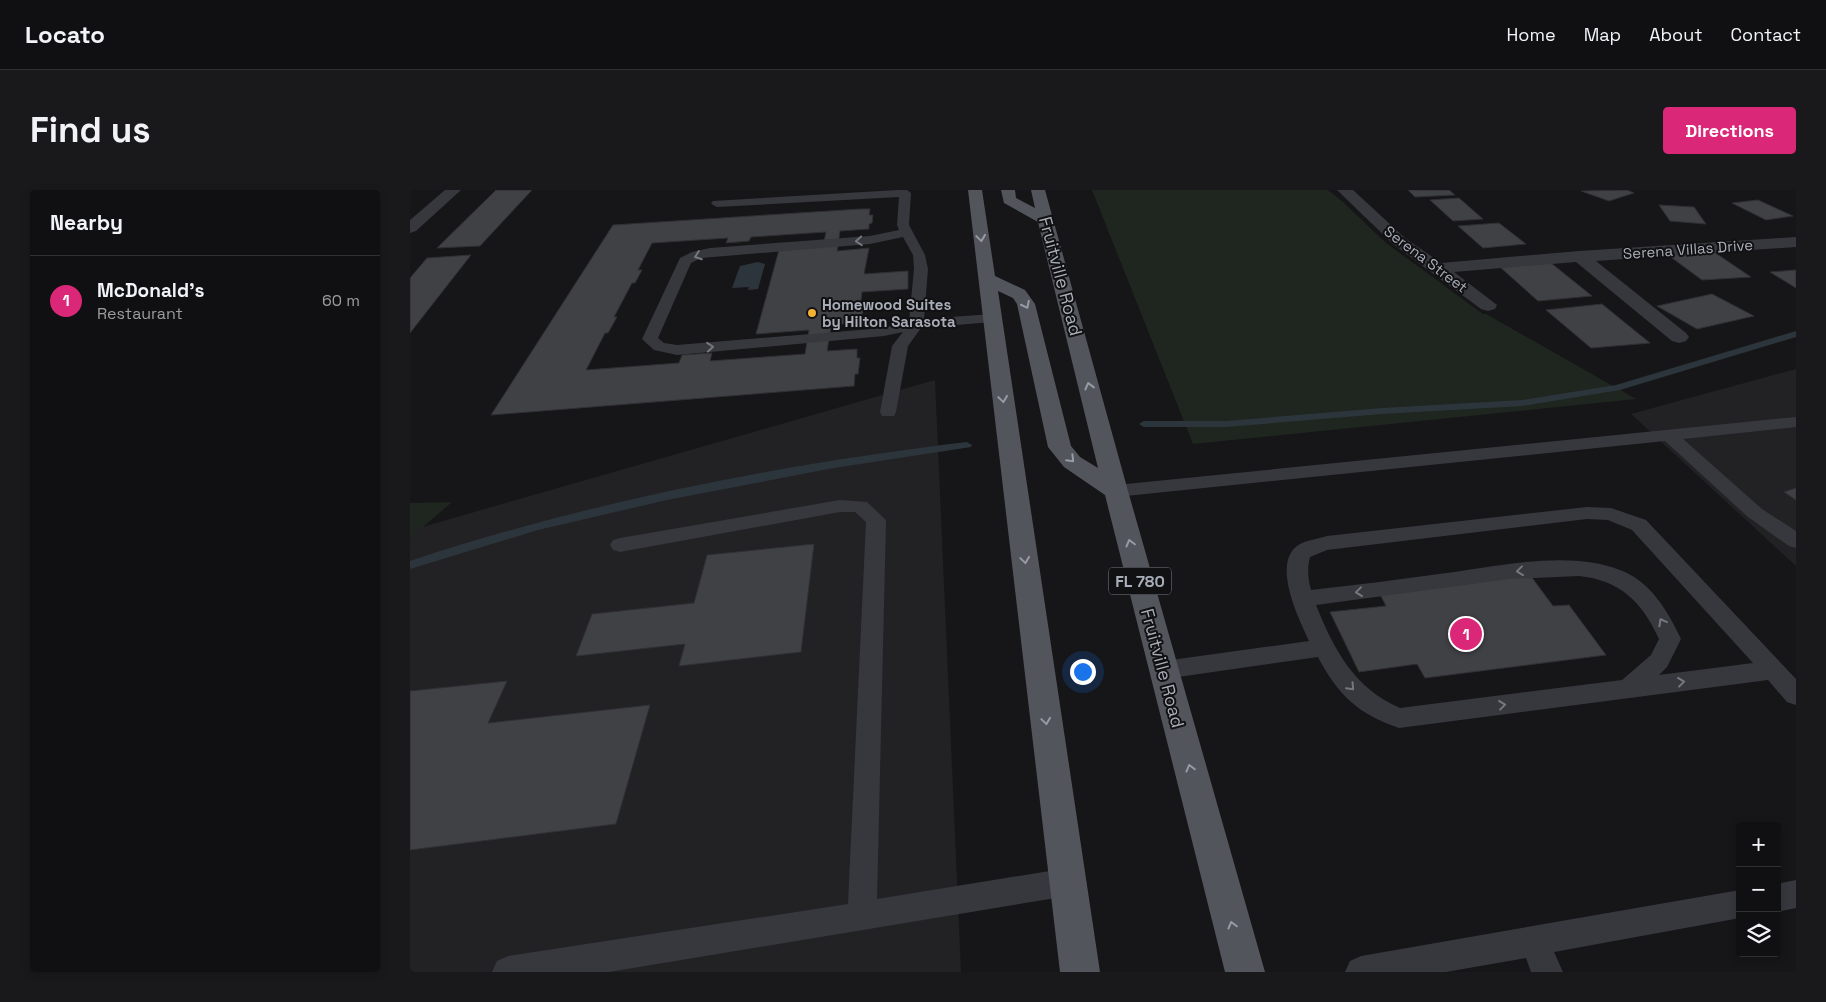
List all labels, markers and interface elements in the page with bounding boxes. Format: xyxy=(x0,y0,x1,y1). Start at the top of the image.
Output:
text: Locato xyxy=(25,19,105,50)
text: Home xyxy=(1507,23,1556,46)
text: Map xyxy=(1584,23,1621,46)
text: About xyxy=(1649,23,1703,46)
text: Contact xyxy=(1731,23,1801,46)
button: Directions xyxy=(1663,107,1796,154)
text: Find us xyxy=(30,108,151,152)
text: Nearby xyxy=(50,209,123,236)
street label: Fruitville Road xyxy=(1034,214,1088,338)
street label: Serena Street xyxy=(1380,221,1472,297)
one-way arrow xyxy=(975,235,986,243)
street label: Serena Villas Drive xyxy=(1622,235,1754,263)
one-way arrow xyxy=(855,236,863,247)
one-way arrow xyxy=(694,250,703,260)
text: McDonald's xyxy=(97,278,204,303)
text: 1 xyxy=(62,290,70,311)
text: 60 m xyxy=(322,290,360,311)
place label: Homewood Suites by Hilton Sarasota xyxy=(822,295,956,331)
one-way arrow xyxy=(1020,300,1030,309)
text: Restaurant xyxy=(97,303,183,324)
marker: Homewood Suites by Hilton Sarasota xyxy=(806,307,818,319)
one-way arrow xyxy=(706,342,714,353)
one-way arrow xyxy=(1084,382,1095,391)
one-way arrow xyxy=(997,396,1008,404)
one-way arrow xyxy=(1065,453,1074,462)
one-way arrow xyxy=(1125,539,1136,548)
one-way arrow xyxy=(1019,556,1029,565)
one-way arrow xyxy=(1516,565,1524,576)
road number: FL 780 xyxy=(1109,568,1171,594)
one-way arrow xyxy=(1355,586,1363,597)
street label: Fruitville Road xyxy=(1136,606,1190,730)
pin: 1 xyxy=(1450,615,1482,653)
one-way arrow xyxy=(1658,619,1668,628)
your location xyxy=(1070,659,1096,685)
one-way arrow xyxy=(1676,677,1685,687)
one-way arrow xyxy=(1345,682,1354,691)
one-way arrow xyxy=(1499,700,1507,711)
one-way arrow xyxy=(1040,718,1051,726)
one-way arrow xyxy=(1185,764,1196,772)
map controls xyxy=(1736,822,1781,957)
button: + xyxy=(1736,822,1781,867)
button: − xyxy=(1736,867,1781,912)
button: layers xyxy=(1736,912,1781,957)
one-way arrow xyxy=(1228,921,1238,929)

